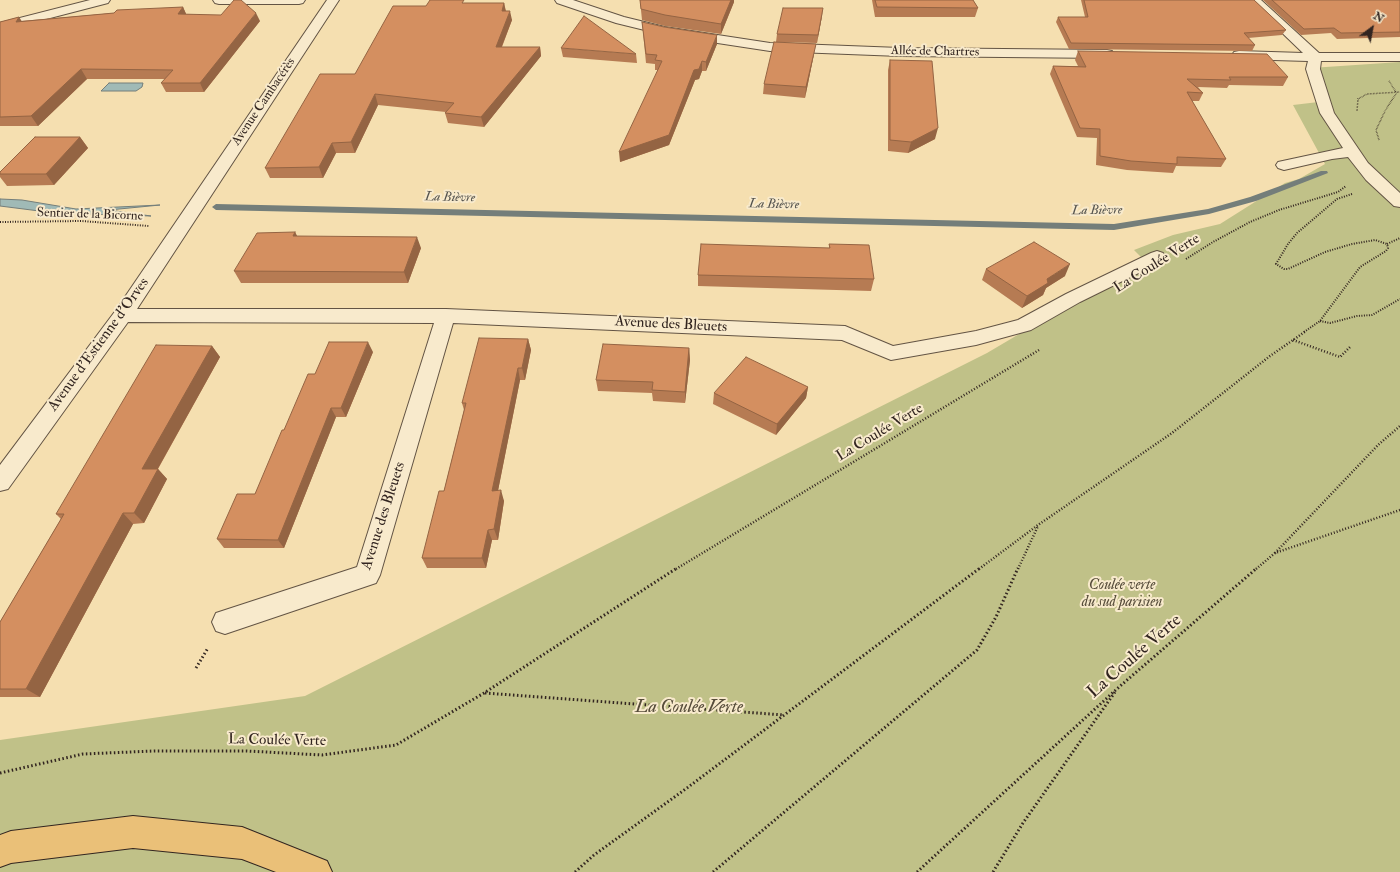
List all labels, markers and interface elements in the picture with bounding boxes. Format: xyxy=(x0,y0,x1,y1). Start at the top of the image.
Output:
north arrow xyxy=(1352,8,1392,48)
text: N xyxy=(1371,9,1386,26)
street label: Allée de Chartres xyxy=(891,43,979,61)
street label: Avenue Cambacérès xyxy=(229,55,299,149)
water label: La Bièvre xyxy=(425,190,475,206)
water label: La Bièvre xyxy=(749,197,799,213)
water label: La Bièvre xyxy=(1072,203,1122,219)
street label: Sentier de la Bicorne xyxy=(37,205,143,225)
street label: La Coulée Verte xyxy=(1111,230,1203,298)
street label: Avenue d'Estienne d'Orves xyxy=(45,275,153,415)
street label: Avenue des Bleuets xyxy=(614,313,728,337)
street label: La Coulée Verte xyxy=(833,400,927,466)
street label: Avenue des Bleuets xyxy=(358,460,410,572)
park label: Coulée verte du sud parisien xyxy=(1082,577,1162,612)
street label: La Coulée Verte xyxy=(1084,610,1186,704)
park label: La Coulée Verte xyxy=(635,697,743,719)
street label: La Coulée Verte xyxy=(228,731,326,751)

